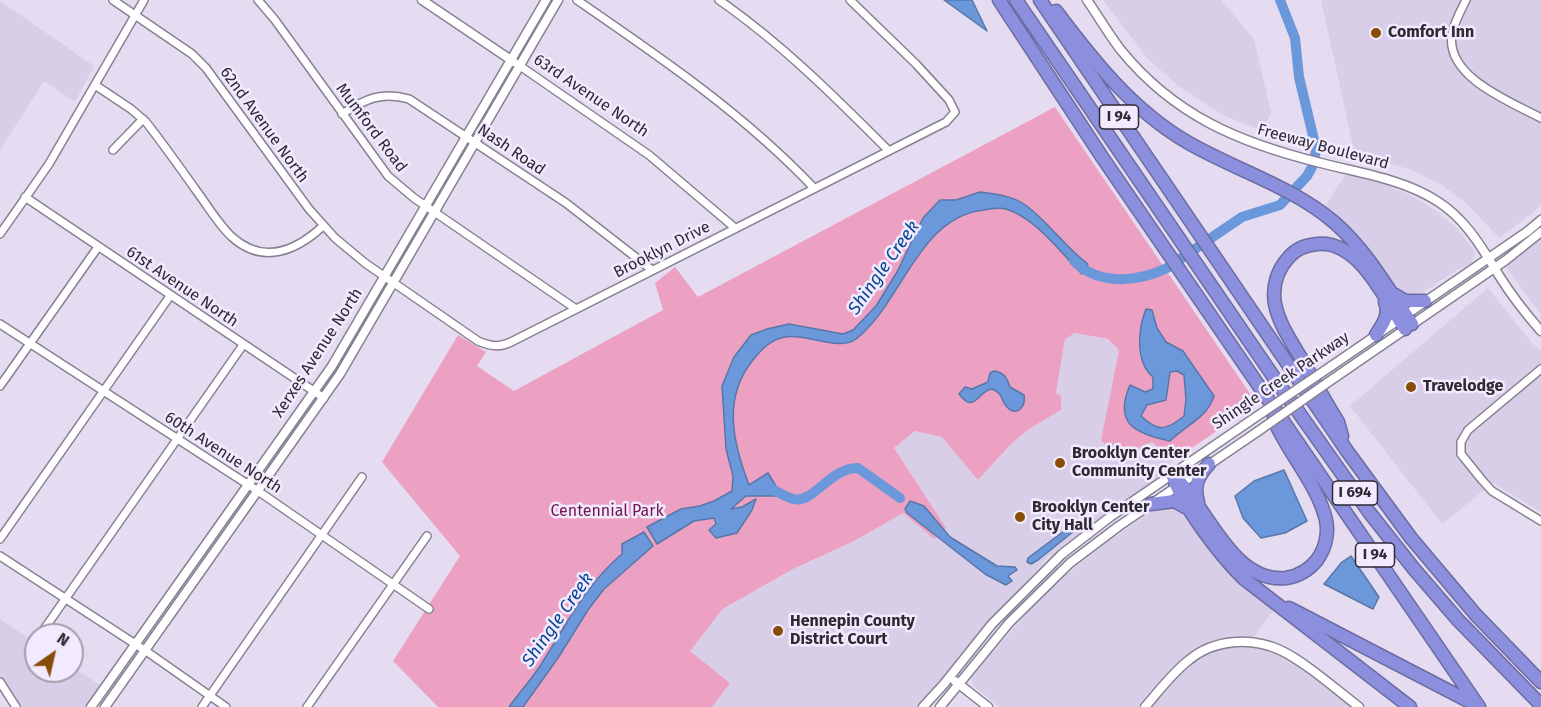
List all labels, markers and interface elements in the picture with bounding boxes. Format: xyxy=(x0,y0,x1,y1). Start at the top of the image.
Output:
place label: Comfort Inn xyxy=(1388,23,1474,43)
marker: Comfort Inn xyxy=(1369,26,1383,40)
street label: 63rd Avenue North xyxy=(530,50,652,142)
street label: 62nd Avenue North xyxy=(216,63,312,187)
street label: Mumford Road xyxy=(331,80,411,176)
road number: I 94 xyxy=(1100,105,1138,129)
street label: Nash Road xyxy=(474,120,548,180)
street label: Freeway Boulevard xyxy=(1255,120,1391,174)
street label: Brooklyn Drive xyxy=(610,217,714,283)
water label: Shingle Creek xyxy=(844,217,924,319)
street label: 61st Avenue North xyxy=(122,242,242,332)
street label: Xerxes Avenue North xyxy=(269,285,367,421)
street label: Shingle Creek Parkway xyxy=(1209,328,1353,434)
place label: Travelodge xyxy=(1423,377,1503,397)
marker: Travelodge xyxy=(1404,380,1418,394)
street label: 60th Avenue North xyxy=(161,408,285,498)
place label: Brooklyn Center Community Center xyxy=(1072,444,1206,482)
marker: Brooklyn Center Community Center xyxy=(1053,456,1067,470)
road number: I 694 xyxy=(1332,481,1378,505)
place label: Brooklyn Center City Hall xyxy=(1032,498,1149,536)
park label: Centennial Park xyxy=(550,502,664,522)
marker: Brooklyn Center City Hall xyxy=(1013,510,1027,524)
road number: I 94 xyxy=(1356,543,1394,567)
water label: Shingle Creek xyxy=(518,569,598,671)
place label: Hennepin County District Court xyxy=(790,612,915,650)
north arrow xyxy=(24,623,84,683)
marker: Hennepin County District Court xyxy=(771,624,785,638)
text: N xyxy=(54,628,73,650)

